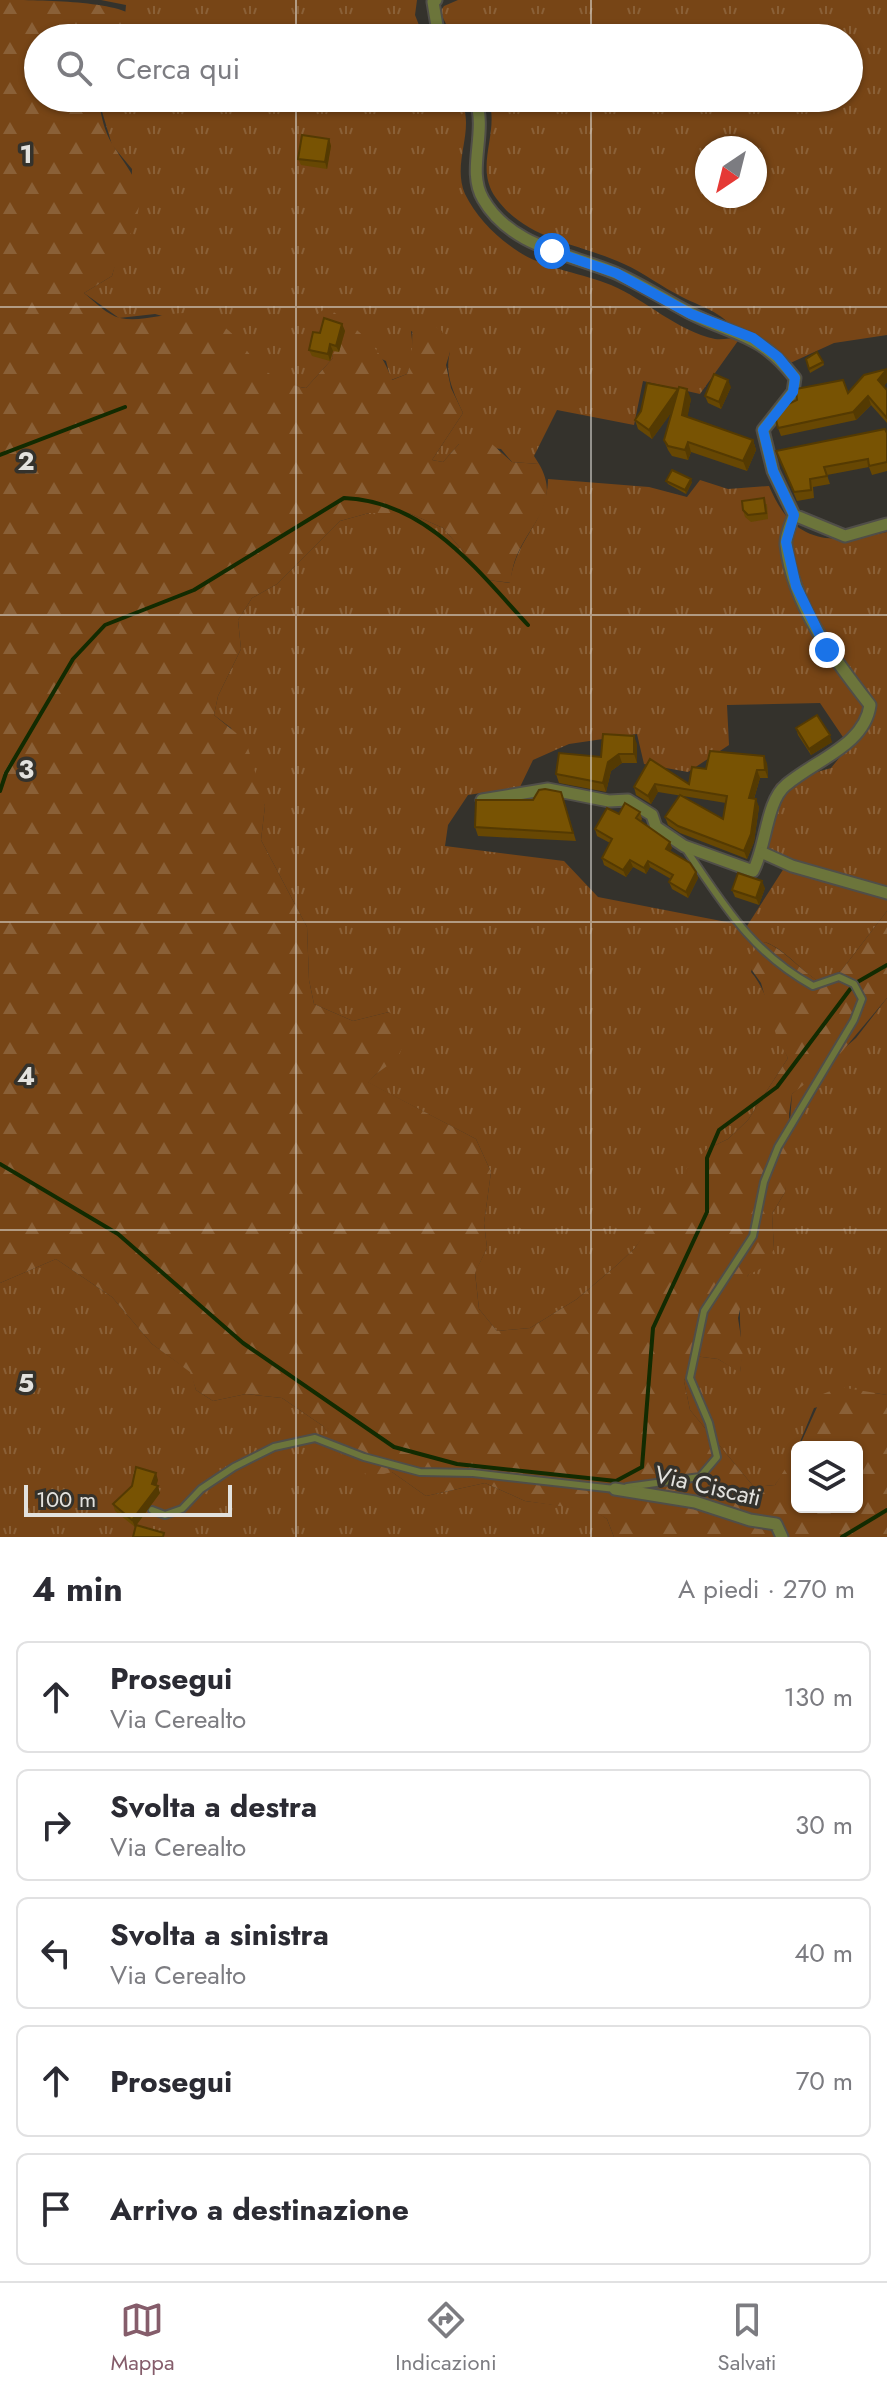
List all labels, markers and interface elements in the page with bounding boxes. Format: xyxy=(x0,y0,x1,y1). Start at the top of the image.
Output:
search box xyxy=(24,24,863,112)
icon: search xyxy=(52,46,96,90)
text: Cerca qui xyxy=(116,47,240,90)
text: 1 xyxy=(19,135,33,173)
north arrow xyxy=(695,136,767,208)
route start xyxy=(534,233,570,269)
text: 2 xyxy=(17,442,35,480)
route end xyxy=(809,632,845,668)
text: 3 xyxy=(18,750,34,788)
text: 4 xyxy=(17,1057,35,1095)
text: 5 xyxy=(18,1364,34,1402)
map controls xyxy=(791,1441,863,1513)
button: layers xyxy=(791,1441,863,1513)
street label: Via Ciscati xyxy=(651,1456,765,1515)
scale bar xyxy=(24,1481,232,1517)
text: 100 m xyxy=(36,1483,96,1515)
text: 4 min xyxy=(32,1565,123,1614)
text: A piedi · 270 m xyxy=(678,1570,855,1608)
text: Prosegui xyxy=(110,1657,232,1700)
icon: ahead xyxy=(34,1675,78,1719)
text: 130 m xyxy=(783,1678,853,1716)
text: Via Cerealto xyxy=(110,1700,246,1738)
text: Svolta a destra xyxy=(110,1785,317,1828)
icon: right xyxy=(34,1803,78,1847)
text: 30 m xyxy=(795,1806,853,1844)
text: Via Cerealto xyxy=(110,1828,246,1866)
text: Svolta a sinistra xyxy=(110,1913,329,1956)
icon: left xyxy=(34,1931,78,1975)
text: 40 m xyxy=(794,1934,853,1972)
text: Via Cerealto xyxy=(110,1956,246,1994)
icon: ahead xyxy=(34,2059,78,2103)
text: Prosegui xyxy=(110,2060,232,2103)
text: 70 m xyxy=(796,2062,853,2100)
icon: arrive xyxy=(34,2187,78,2231)
text: Arrivo a destinazione xyxy=(110,2188,409,2231)
tab: Mappa xyxy=(110,2298,175,2378)
tab: Indicazioni xyxy=(395,2298,497,2378)
tab: Salvati xyxy=(718,2298,777,2378)

